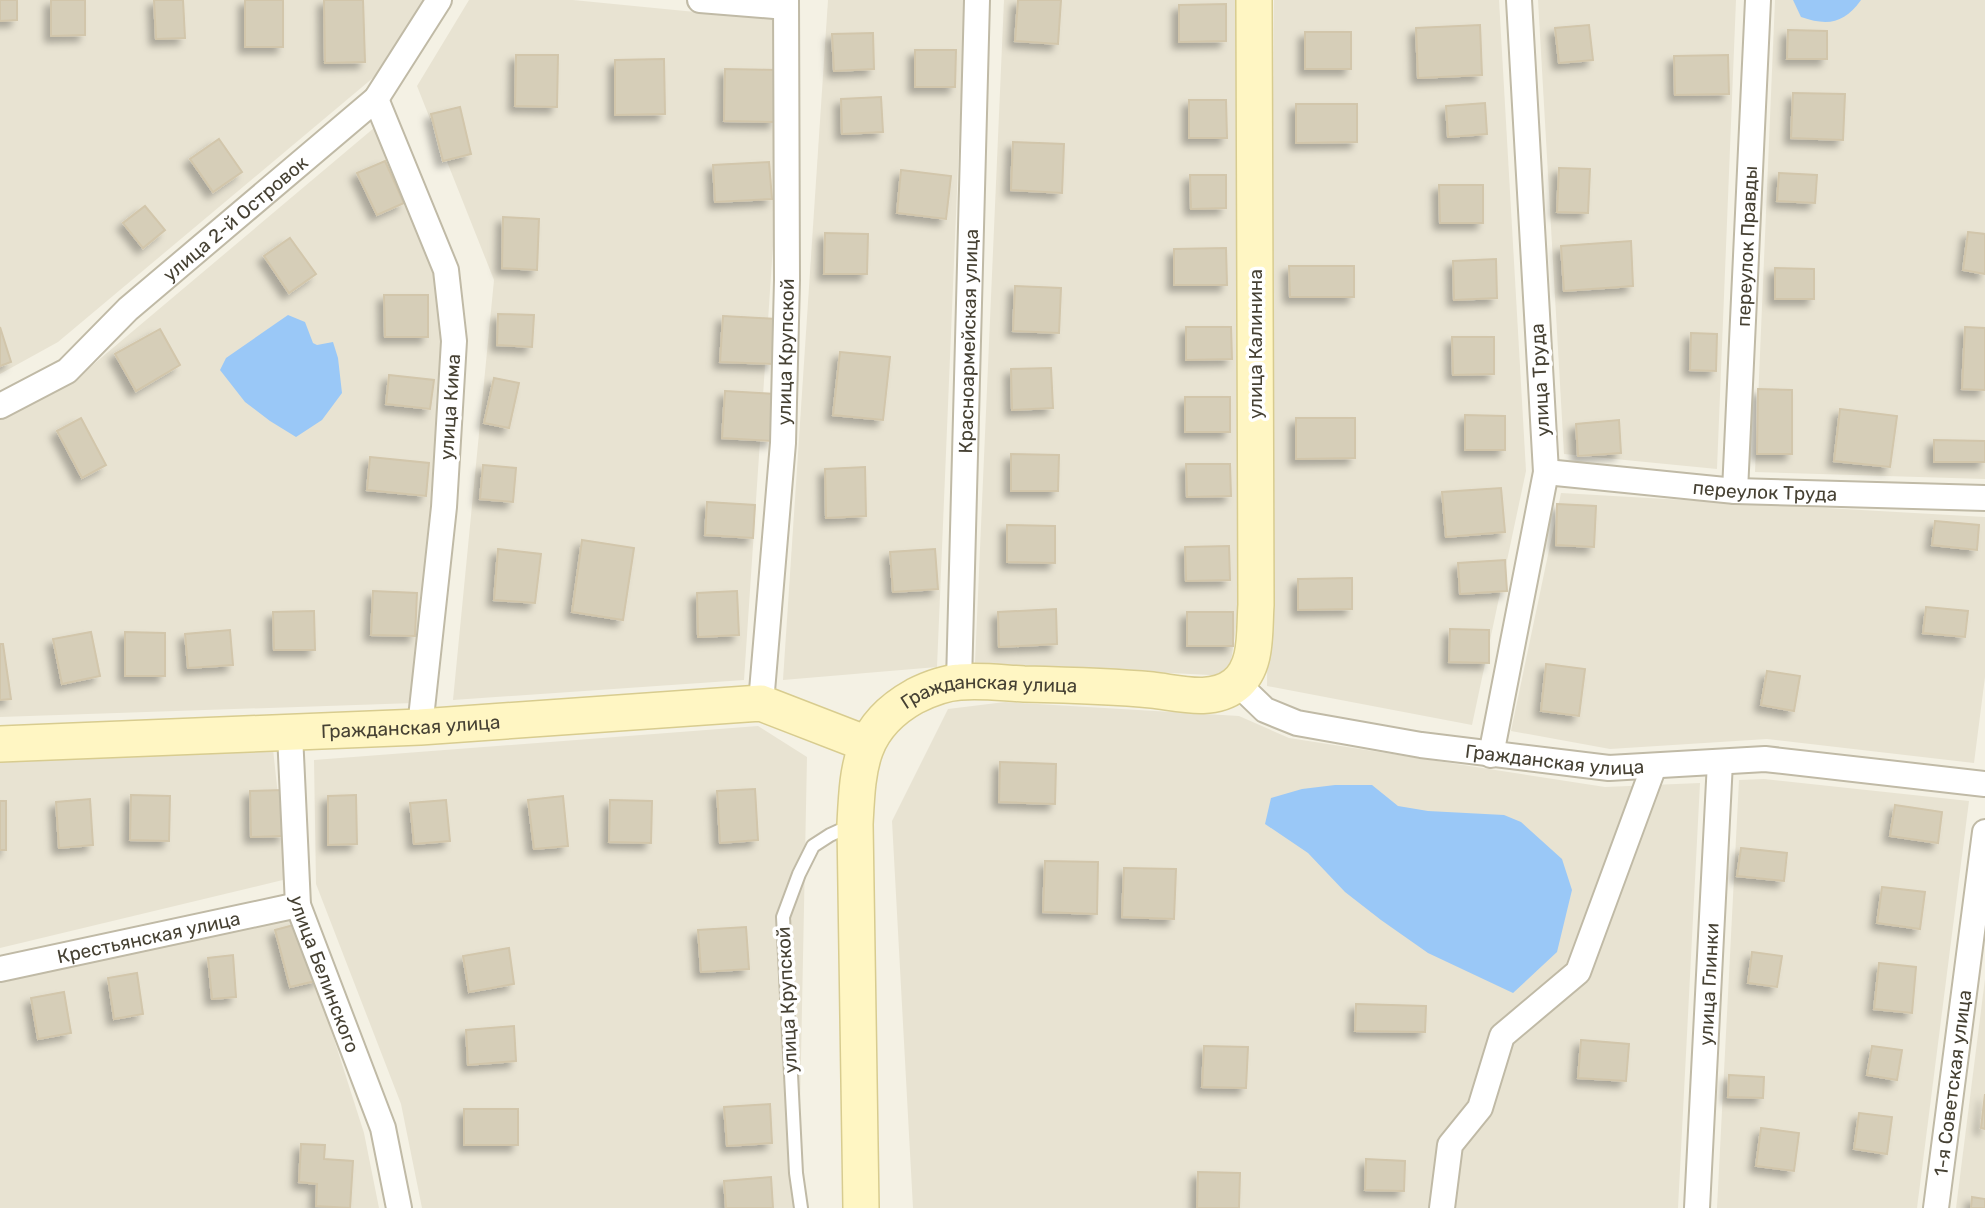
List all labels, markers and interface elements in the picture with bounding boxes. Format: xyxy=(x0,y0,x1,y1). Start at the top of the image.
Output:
street label: улица 2-й Островок xyxy=(158,150,312,286)
street label: переулок Правды xyxy=(1731,165,1762,327)
street label: Красноармейская улица xyxy=(954,228,982,454)
street label: улица Калинина xyxy=(1244,269,1267,419)
street label: улица Крупской xyxy=(772,278,799,426)
street label: улица Труда xyxy=(1526,323,1554,437)
street label: улица Кима xyxy=(435,353,465,461)
street label: переулок Труда xyxy=(1692,475,1838,505)
street label: Гражданская улица xyxy=(896,670,1078,713)
street label: Гражданская улица xyxy=(320,710,501,743)
street label: Гражданская улица xyxy=(1464,739,1645,780)
street label: улица Белинского xyxy=(286,895,365,1056)
street label: Крестьянская улица xyxy=(55,906,242,968)
street label: улица Глинки xyxy=(1694,922,1723,1046)
street label: улица Крупской xyxy=(772,926,802,1074)
street label: 1-я Советская улица xyxy=(1929,988,1976,1178)

